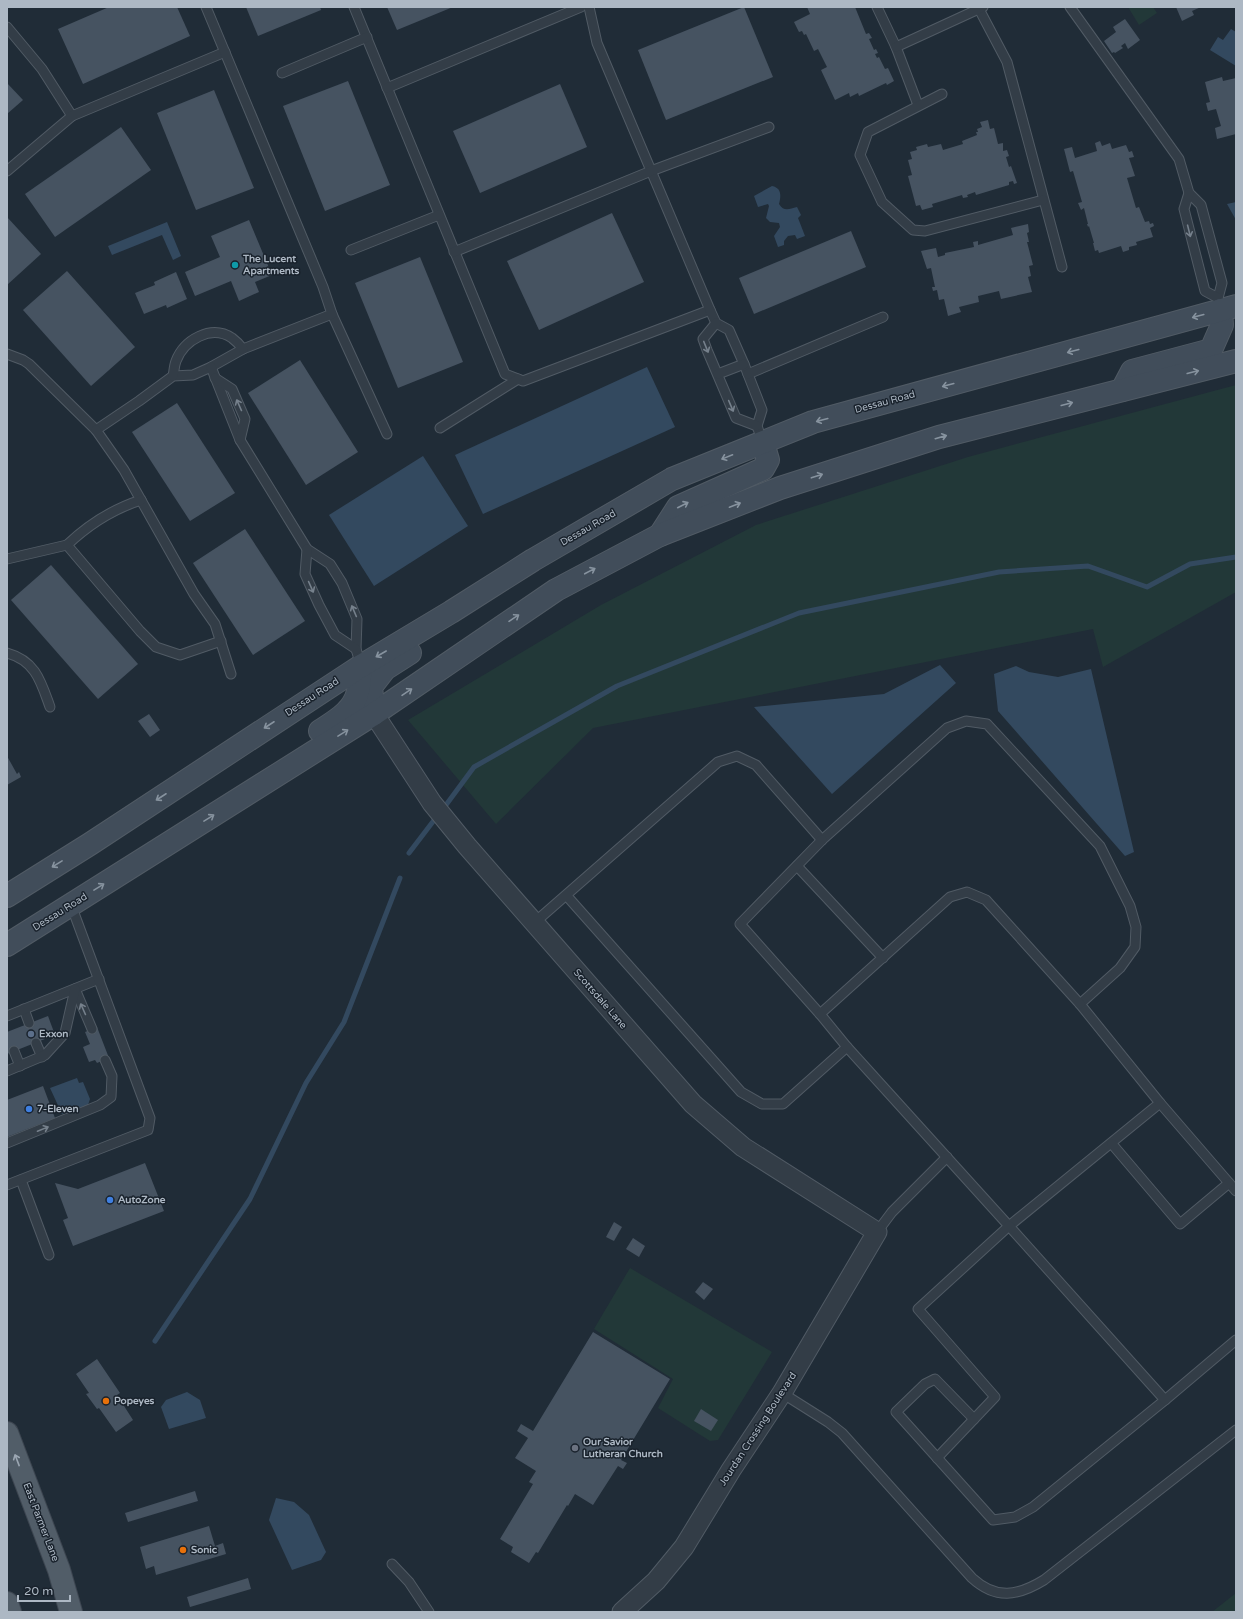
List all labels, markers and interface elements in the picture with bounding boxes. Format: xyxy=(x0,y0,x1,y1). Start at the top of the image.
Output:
one-way arrow xyxy=(1186,224,1193,237)
place label: The Lucent Apartments xyxy=(242,253,300,277)
marker: The Lucent Apartments xyxy=(230,260,240,270)
one-way arrow xyxy=(1192,313,1205,320)
one-way arrow xyxy=(703,340,710,352)
one-way arrow xyxy=(1067,348,1080,355)
one-way arrow xyxy=(1186,367,1199,375)
one-way arrow xyxy=(941,382,954,389)
street label: Dessau Road xyxy=(854,388,916,416)
one-way arrow xyxy=(235,399,242,411)
one-way arrow xyxy=(728,400,736,412)
one-way arrow xyxy=(1060,400,1073,407)
one-way arrow xyxy=(816,417,829,424)
one-way arrow xyxy=(934,433,947,440)
one-way arrow xyxy=(721,454,733,461)
one-way arrow xyxy=(810,472,823,479)
one-way arrow xyxy=(677,501,689,508)
one-way arrow xyxy=(729,501,741,509)
street label: Dessau Road xyxy=(558,507,618,549)
one-way arrow xyxy=(584,567,596,575)
one-way arrow xyxy=(308,580,315,592)
one-way arrow xyxy=(350,606,357,618)
one-way arrow xyxy=(508,614,519,622)
one-way arrow xyxy=(375,650,387,658)
street label: Dessau Road xyxy=(283,675,341,719)
one-way arrow xyxy=(401,687,412,696)
one-way arrow xyxy=(264,721,275,730)
one-way arrow xyxy=(337,729,348,738)
one-way arrow xyxy=(156,793,167,801)
one-way arrow xyxy=(203,814,214,822)
one-way arrow xyxy=(51,861,63,869)
one-way arrow xyxy=(93,883,104,891)
street label: Dessau Road xyxy=(31,890,89,934)
street label: Scottsdale Lane xyxy=(571,966,630,1032)
one-way arrow xyxy=(79,1003,86,1015)
place label: Exxon xyxy=(39,1028,68,1040)
marker: Exxon xyxy=(26,1029,36,1039)
place label: 7-Eleven xyxy=(37,1103,79,1115)
marker: 7-Eleven xyxy=(24,1104,34,1114)
one-way arrow xyxy=(37,1124,49,1132)
place label: AutoZone xyxy=(118,1194,166,1206)
marker: AutoZone xyxy=(105,1195,115,1205)
street label: Jourdan Crossing Boulevard xyxy=(717,1370,799,1488)
place label: Popeyes xyxy=(114,1395,155,1407)
marker: Popeyes xyxy=(101,1396,111,1406)
place label: Our Savior Lutheran Church xyxy=(583,1436,663,1460)
marker: Our Savior Lutheran Church xyxy=(570,1443,580,1453)
one-way arrow xyxy=(13,1454,21,1466)
street label: East Parmer Lane xyxy=(20,1481,62,1563)
place label: Sonic xyxy=(191,1544,218,1556)
marker: Sonic xyxy=(178,1545,188,1555)
scale bar xyxy=(18,1577,70,1603)
text: 20 m xyxy=(24,1584,53,1598)

